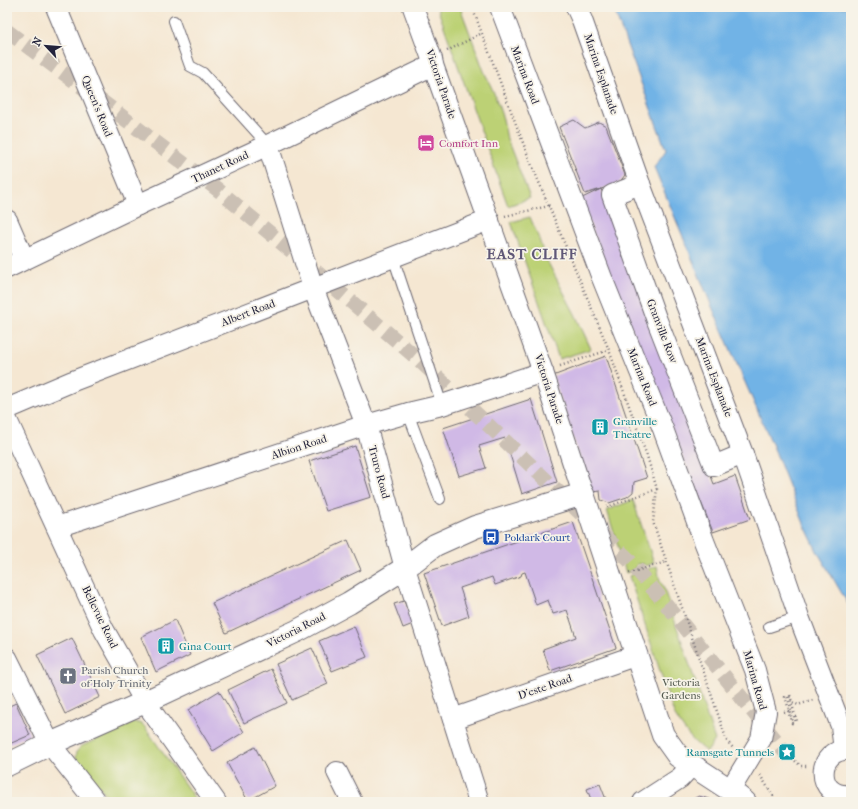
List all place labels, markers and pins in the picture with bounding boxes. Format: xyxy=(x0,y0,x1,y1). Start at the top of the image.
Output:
hotel icon: Comfort Inn xyxy=(416,133,436,153)
place label: Comfort Inn xyxy=(439,137,499,150)
place label: Granville Theatre xyxy=(613,415,658,441)
building icon: Granville Theatre xyxy=(590,417,610,437)
bus stop icon: Poldark Court xyxy=(481,527,501,547)
place label: Poldark Court xyxy=(504,531,570,544)
building icon: Gina Court xyxy=(156,636,176,656)
place label: Gina Court xyxy=(179,640,232,653)
place label: Parish Church of Holy Trinity xyxy=(81,664,153,690)
church icon: Parish Church of Holy Trinity xyxy=(58,666,78,686)
place icon: Ramsgate Tunnels xyxy=(777,742,797,762)
place label: Ramsgate Tunnels xyxy=(686,746,774,759)

